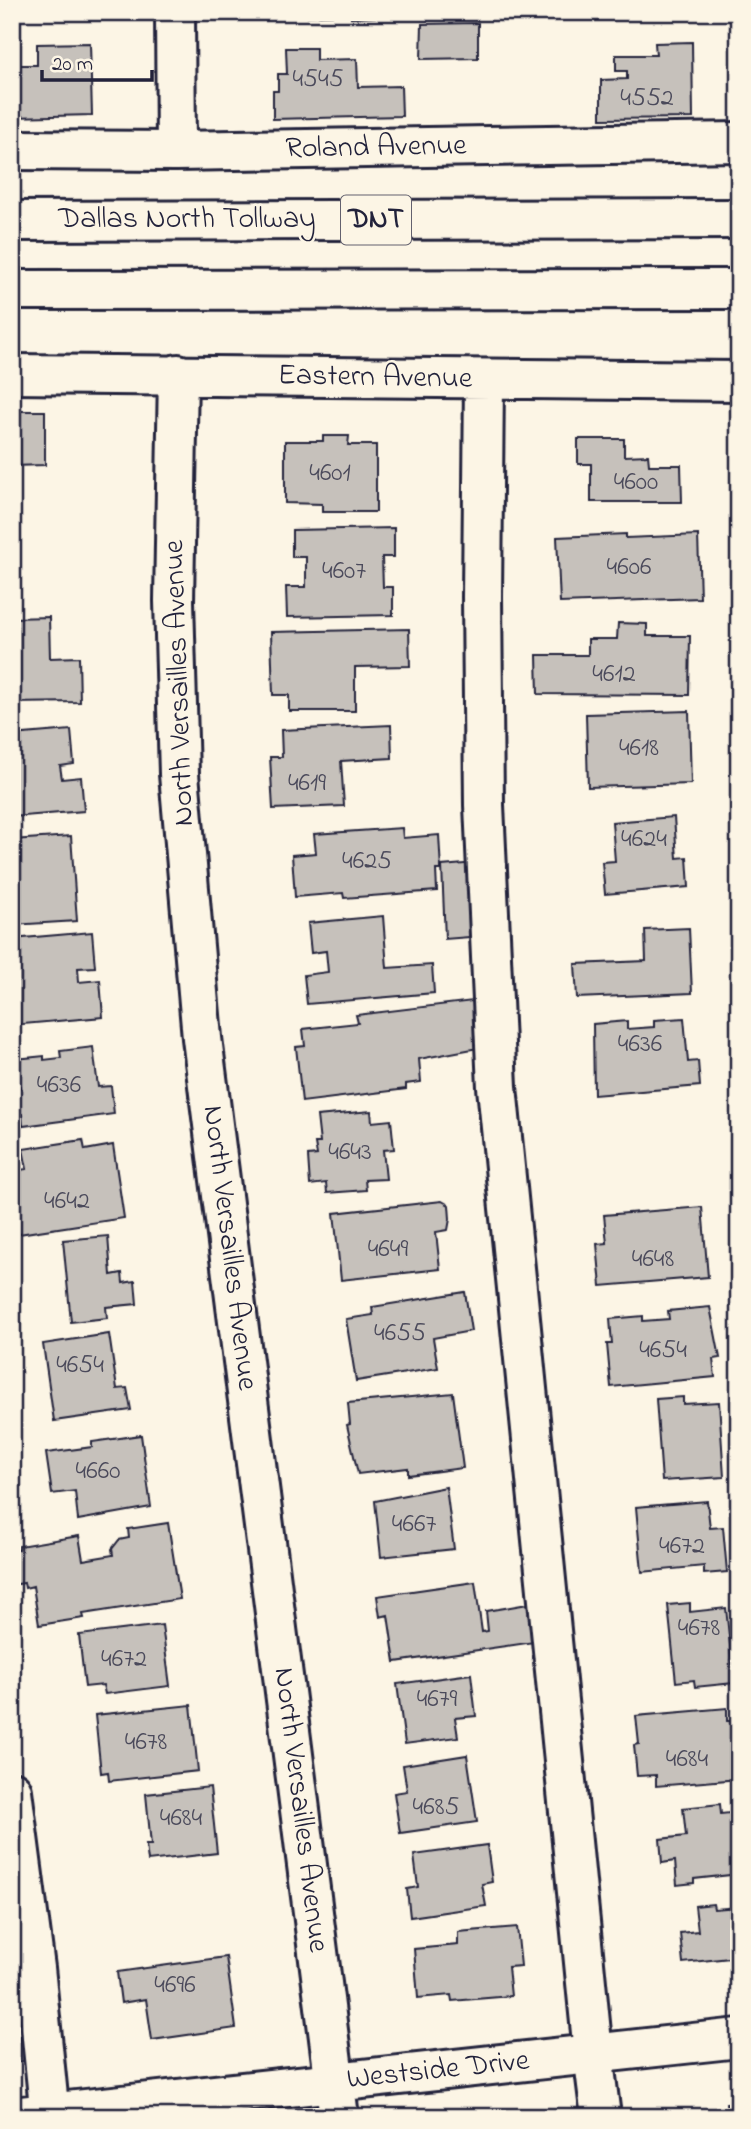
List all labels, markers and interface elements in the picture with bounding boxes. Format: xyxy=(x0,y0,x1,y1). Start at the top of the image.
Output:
scale bar xyxy=(42,38,152,82)
text: 20 m xyxy=(52,50,93,80)
house number: 4545 xyxy=(292,61,344,99)
house number: 4552 xyxy=(620,80,674,118)
street label: Roland Avenue xyxy=(285,124,468,172)
road number: DNT xyxy=(341,196,411,244)
street label: Dallas North Tollway xyxy=(57,198,316,242)
street label: Eastern Avenue xyxy=(277,354,473,402)
house number: 4601 xyxy=(309,455,351,493)
house number: 4600 xyxy=(614,464,658,502)
street label: North Versailles Avenue xyxy=(153,538,207,827)
house number: 4606 xyxy=(607,549,651,587)
house number: 4607 xyxy=(322,553,366,591)
house number: 4612 xyxy=(592,656,636,694)
house number: 4618 xyxy=(619,730,659,768)
house number: 4619 xyxy=(288,765,326,803)
house number: 4624 xyxy=(621,821,667,859)
house number: 4625 xyxy=(342,843,392,881)
house number: 4636 xyxy=(618,1026,662,1064)
house number: 4636 xyxy=(37,1067,81,1105)
street label: North Versailles Avenue xyxy=(190,1103,268,1394)
house number: 4643 xyxy=(328,1134,372,1172)
house number: 4642 xyxy=(44,1183,90,1221)
house number: 4649 xyxy=(368,1231,409,1269)
house number: 4648 xyxy=(632,1241,675,1279)
house number: 4655 xyxy=(374,1315,426,1353)
house number: 4654 xyxy=(639,1332,687,1370)
house number: 4654 xyxy=(56,1347,104,1385)
house number: 4660 xyxy=(76,1453,120,1491)
house number: 4667 xyxy=(392,1506,436,1544)
house number: 4672 xyxy=(659,1528,705,1566)
house number: 4678 xyxy=(678,1610,721,1648)
house number: 4672 xyxy=(101,1641,147,1679)
street label: North Versailles Avenue xyxy=(261,1665,339,1956)
house number: 4679 xyxy=(417,1681,458,1719)
house number: 4678 xyxy=(125,1724,168,1762)
house number: 4684 xyxy=(666,1741,709,1779)
house number: 4685 xyxy=(413,1789,460,1827)
house number: 4684 xyxy=(160,1800,203,1838)
house number: 4696 xyxy=(154,1967,196,2005)
street label: Westside Drive xyxy=(345,2039,532,2102)

